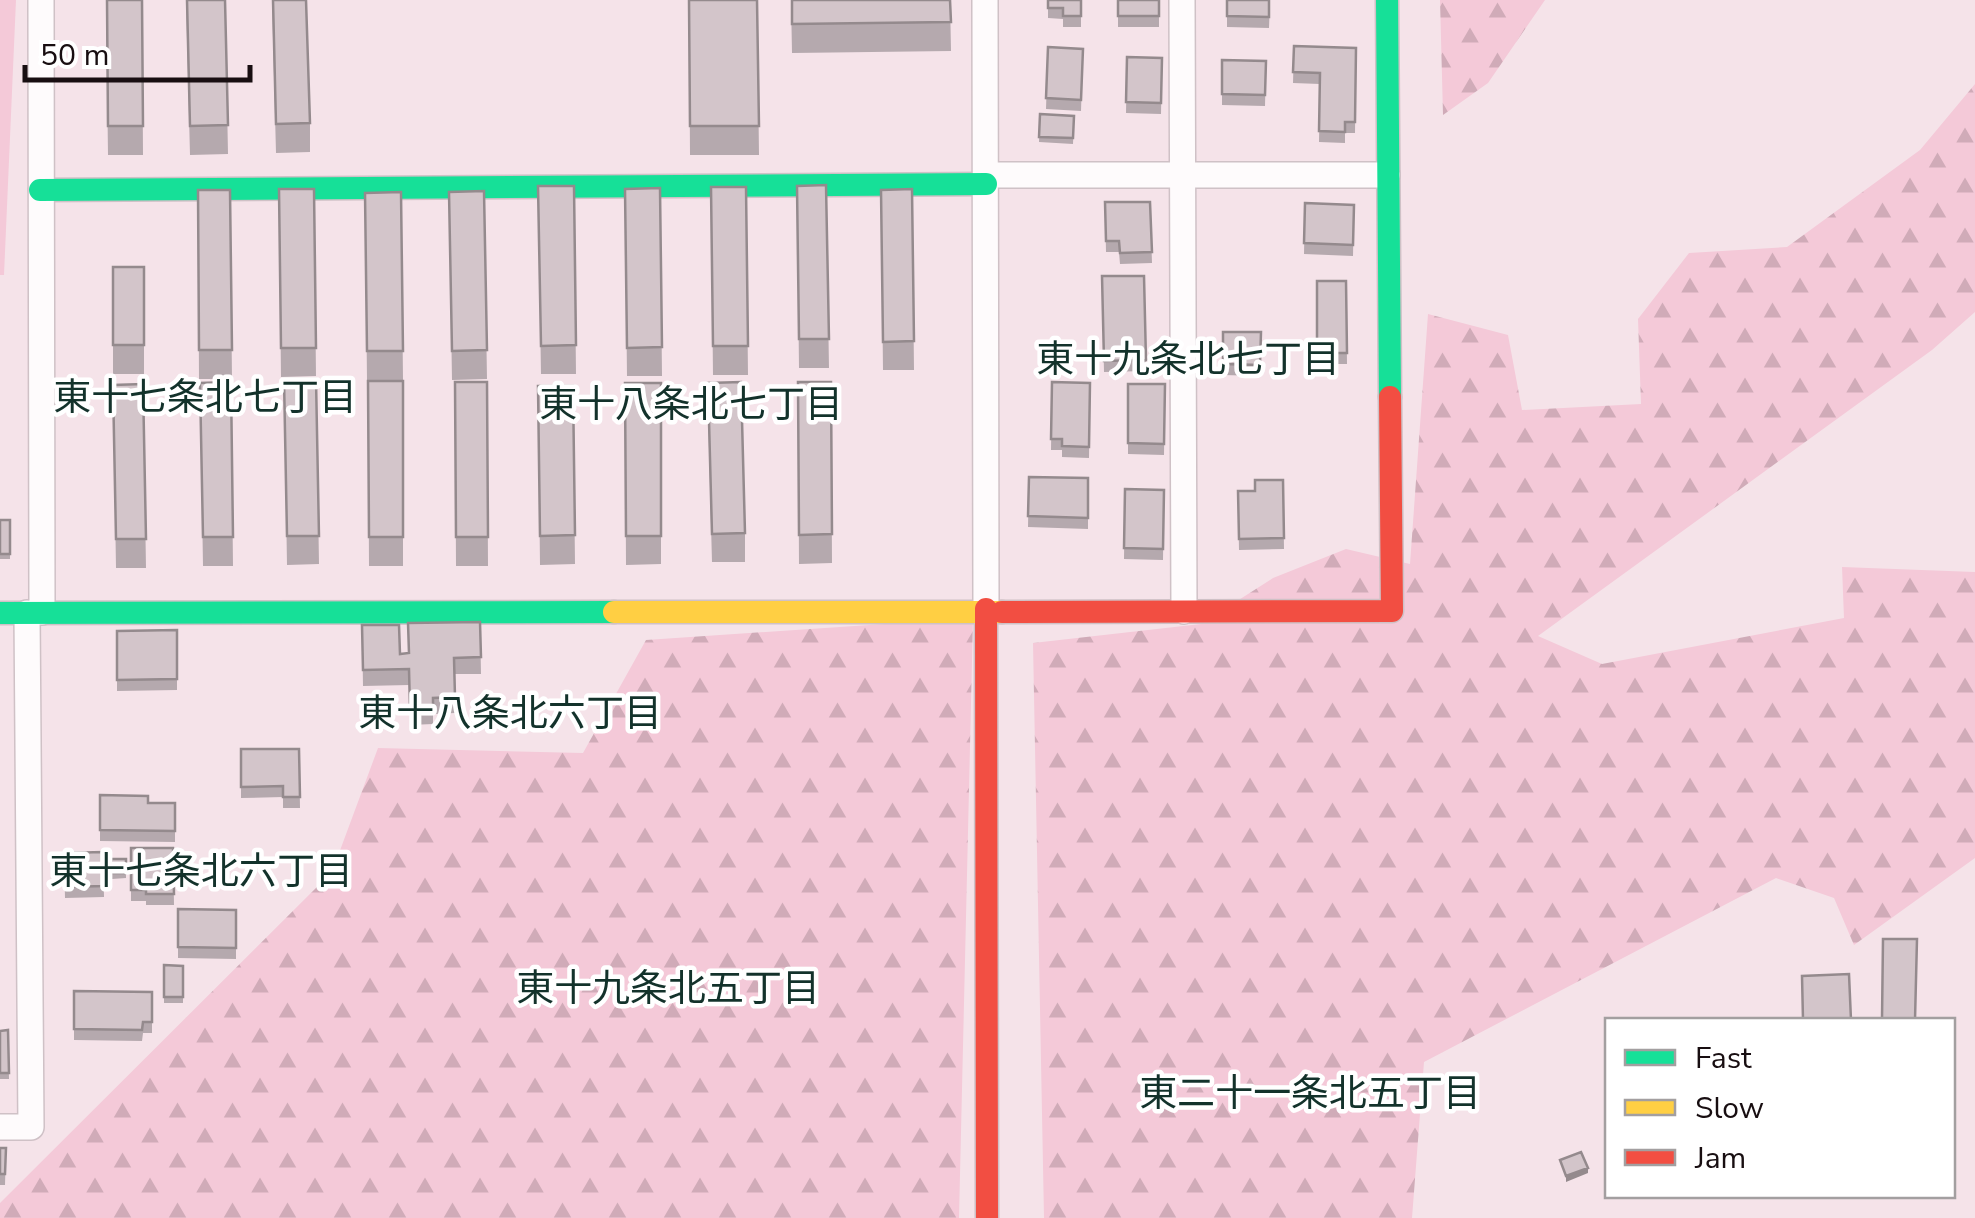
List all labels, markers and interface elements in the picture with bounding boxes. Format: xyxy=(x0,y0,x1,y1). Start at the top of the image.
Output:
scale bar xyxy=(25,20,250,82)
text: 50 m xyxy=(40,35,109,76)
district label: 東十九条北七丁目 xyxy=(1036,334,1340,385)
district label: 東十七条北七丁目 xyxy=(53,372,357,423)
district label: 東十八条北七丁目 xyxy=(539,379,843,430)
district label: 東十八条北六丁目 xyxy=(358,688,662,739)
district label: 東十七条北六丁目 xyxy=(49,846,353,897)
district label: 東十九条北五丁目 xyxy=(516,963,820,1014)
legend xyxy=(1605,1018,1955,1198)
text: Fast xyxy=(1695,1038,1752,1079)
district label: 東二十一条北五丁目 xyxy=(1139,1068,1481,1119)
text: Slow xyxy=(1695,1088,1764,1129)
text: Jam xyxy=(1694,1138,1746,1179)

